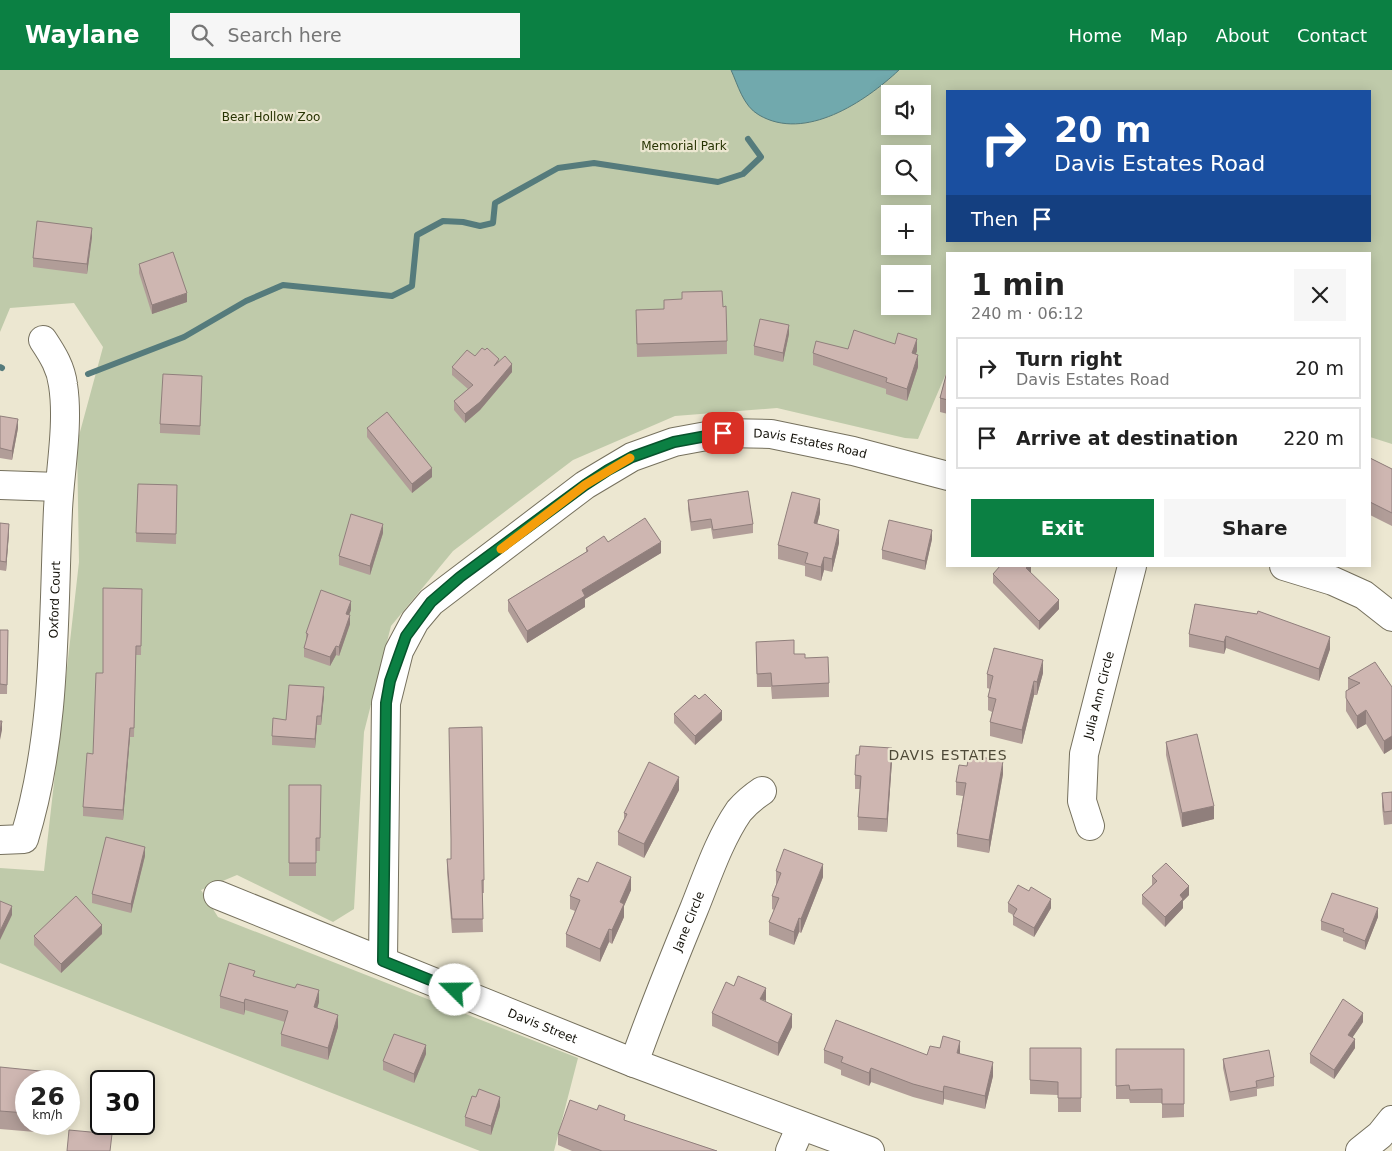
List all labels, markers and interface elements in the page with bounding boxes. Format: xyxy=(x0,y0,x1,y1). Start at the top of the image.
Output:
search box xyxy=(170,13,520,58)
text: Waylane xyxy=(25,21,140,49)
icon: search xyxy=(188,21,216,49)
text: Search here xyxy=(228,24,342,46)
text: Home xyxy=(1069,25,1122,46)
text: Map xyxy=(1150,25,1188,46)
text: About xyxy=(1216,25,1269,46)
text: Contact xyxy=(1297,25,1367,46)
map controls xyxy=(881,85,931,315)
button: sound xyxy=(881,85,931,135)
park label: Bear Hollow Zoo xyxy=(222,110,320,124)
icon: right xyxy=(971,110,1036,175)
text: 20 m xyxy=(1054,110,1151,150)
park label: Memorial Park xyxy=(641,139,727,153)
button: search xyxy=(881,145,931,195)
text: Davis Estates Road xyxy=(1054,151,1265,176)
button: + xyxy=(881,205,931,255)
icon: arrive xyxy=(1028,205,1056,233)
text: Then xyxy=(971,208,1018,230)
button: − xyxy=(881,265,931,315)
text: 1 min xyxy=(971,267,1065,302)
button: close xyxy=(1294,269,1346,321)
text: 240 m · 06:12 xyxy=(971,304,1084,323)
text: Turn right xyxy=(1016,348,1122,370)
icon: right xyxy=(973,354,1001,382)
text: 20 m xyxy=(1295,357,1344,379)
text: Davis Estates Road xyxy=(1016,370,1170,389)
pin xyxy=(702,412,744,454)
icon: arrive xyxy=(709,419,737,447)
icon: arrive xyxy=(973,424,1001,452)
street label: Davis Estates Road xyxy=(753,427,868,461)
text: Arrive at destination xyxy=(1016,427,1238,449)
text: 220 m xyxy=(1283,427,1344,449)
button: Exit xyxy=(971,499,1154,557)
button: Share xyxy=(1164,499,1346,557)
street label: Oxford Court xyxy=(47,561,63,639)
street label: Julia Ann Circle xyxy=(1081,650,1117,742)
district label: DAVIS ESTATES xyxy=(888,747,1008,763)
street label: Jane Circle xyxy=(670,889,707,954)
position arrow xyxy=(428,963,480,1015)
street label: Davis Street xyxy=(506,1006,580,1046)
speed limit sign: 30 xyxy=(90,1070,155,1135)
text: 26 xyxy=(30,1082,65,1111)
text: km/h xyxy=(32,1108,63,1122)

